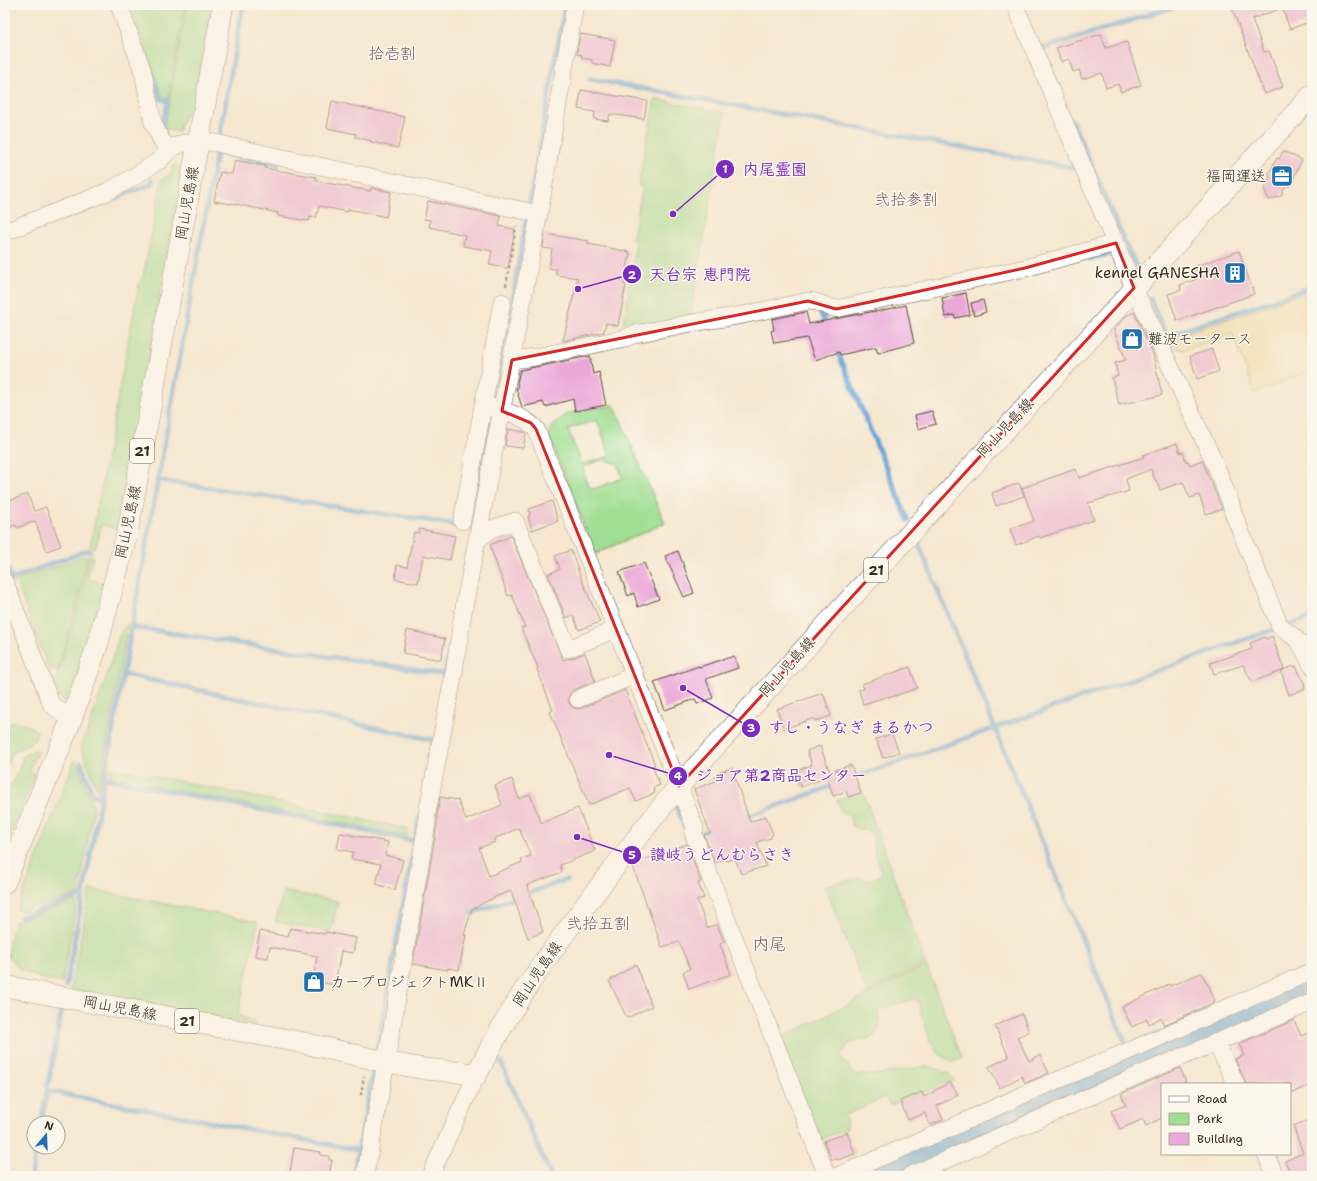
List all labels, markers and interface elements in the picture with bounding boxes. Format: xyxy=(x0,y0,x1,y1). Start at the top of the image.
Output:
district label: 拾壱割 xyxy=(368,43,416,64)
callout: 内尾霊園 xyxy=(715,155,815,183)
text: 内尾霊園 xyxy=(743,159,807,180)
text: 1 xyxy=(722,161,728,177)
office icon: 福岡運送 xyxy=(1269,163,1295,189)
street label: 岡山児島線 xyxy=(171,164,203,242)
place label: 福岡運送 xyxy=(1206,166,1266,186)
district label: 弐拾参割 xyxy=(874,189,938,210)
callout: 天台宗 恵門院 xyxy=(622,260,759,288)
building icon: kennel GANESHA xyxy=(1222,260,1248,286)
place label: kennel GANESHA xyxy=(1095,263,1220,283)
text: 天台宗 恵門院 xyxy=(649,264,751,285)
text: 2 xyxy=(628,267,637,283)
shop icon: 難波モータース xyxy=(1119,326,1145,352)
place label: 難波モータース xyxy=(1148,329,1252,349)
street label: 岡山児島線 xyxy=(972,394,1038,462)
road number: 21 xyxy=(130,439,154,463)
street label: 岡山児島線 xyxy=(110,483,146,561)
road number: 21 xyxy=(864,558,888,582)
street label: 岡山児島線 xyxy=(754,632,820,702)
callout: すし・うなぎ まるかつ xyxy=(741,714,942,742)
text: すし・うなぎ まるかつ xyxy=(768,717,934,738)
text: 3 xyxy=(747,720,755,736)
callout: ジョア第2商品センター xyxy=(668,762,875,790)
text: ジョア第2商品センター xyxy=(695,765,867,786)
text: 4 xyxy=(674,768,683,784)
callout: 讃岐うどんむらさき xyxy=(622,841,802,869)
text: 讃岐うどんむらさき xyxy=(650,844,794,865)
text: 5 xyxy=(628,847,636,863)
district label: 弐拾五割 xyxy=(566,913,630,934)
district label: 内尾 xyxy=(752,933,786,955)
street label: 岡山児島線 xyxy=(508,937,566,1011)
shop icon: カープロジェクトMKⅡ xyxy=(301,969,327,995)
place label: カープロジェクトMKⅡ xyxy=(330,972,489,992)
street label: 岡山児島線 xyxy=(81,991,159,1025)
road number: 21 xyxy=(175,1009,199,1033)
legend xyxy=(1161,1083,1291,1155)
text: Road xyxy=(1197,1091,1228,1107)
text: Park xyxy=(1197,1111,1223,1127)
north arrow xyxy=(26,1115,66,1155)
text: N xyxy=(43,1118,56,1135)
text: Building xyxy=(1197,1131,1243,1147)

